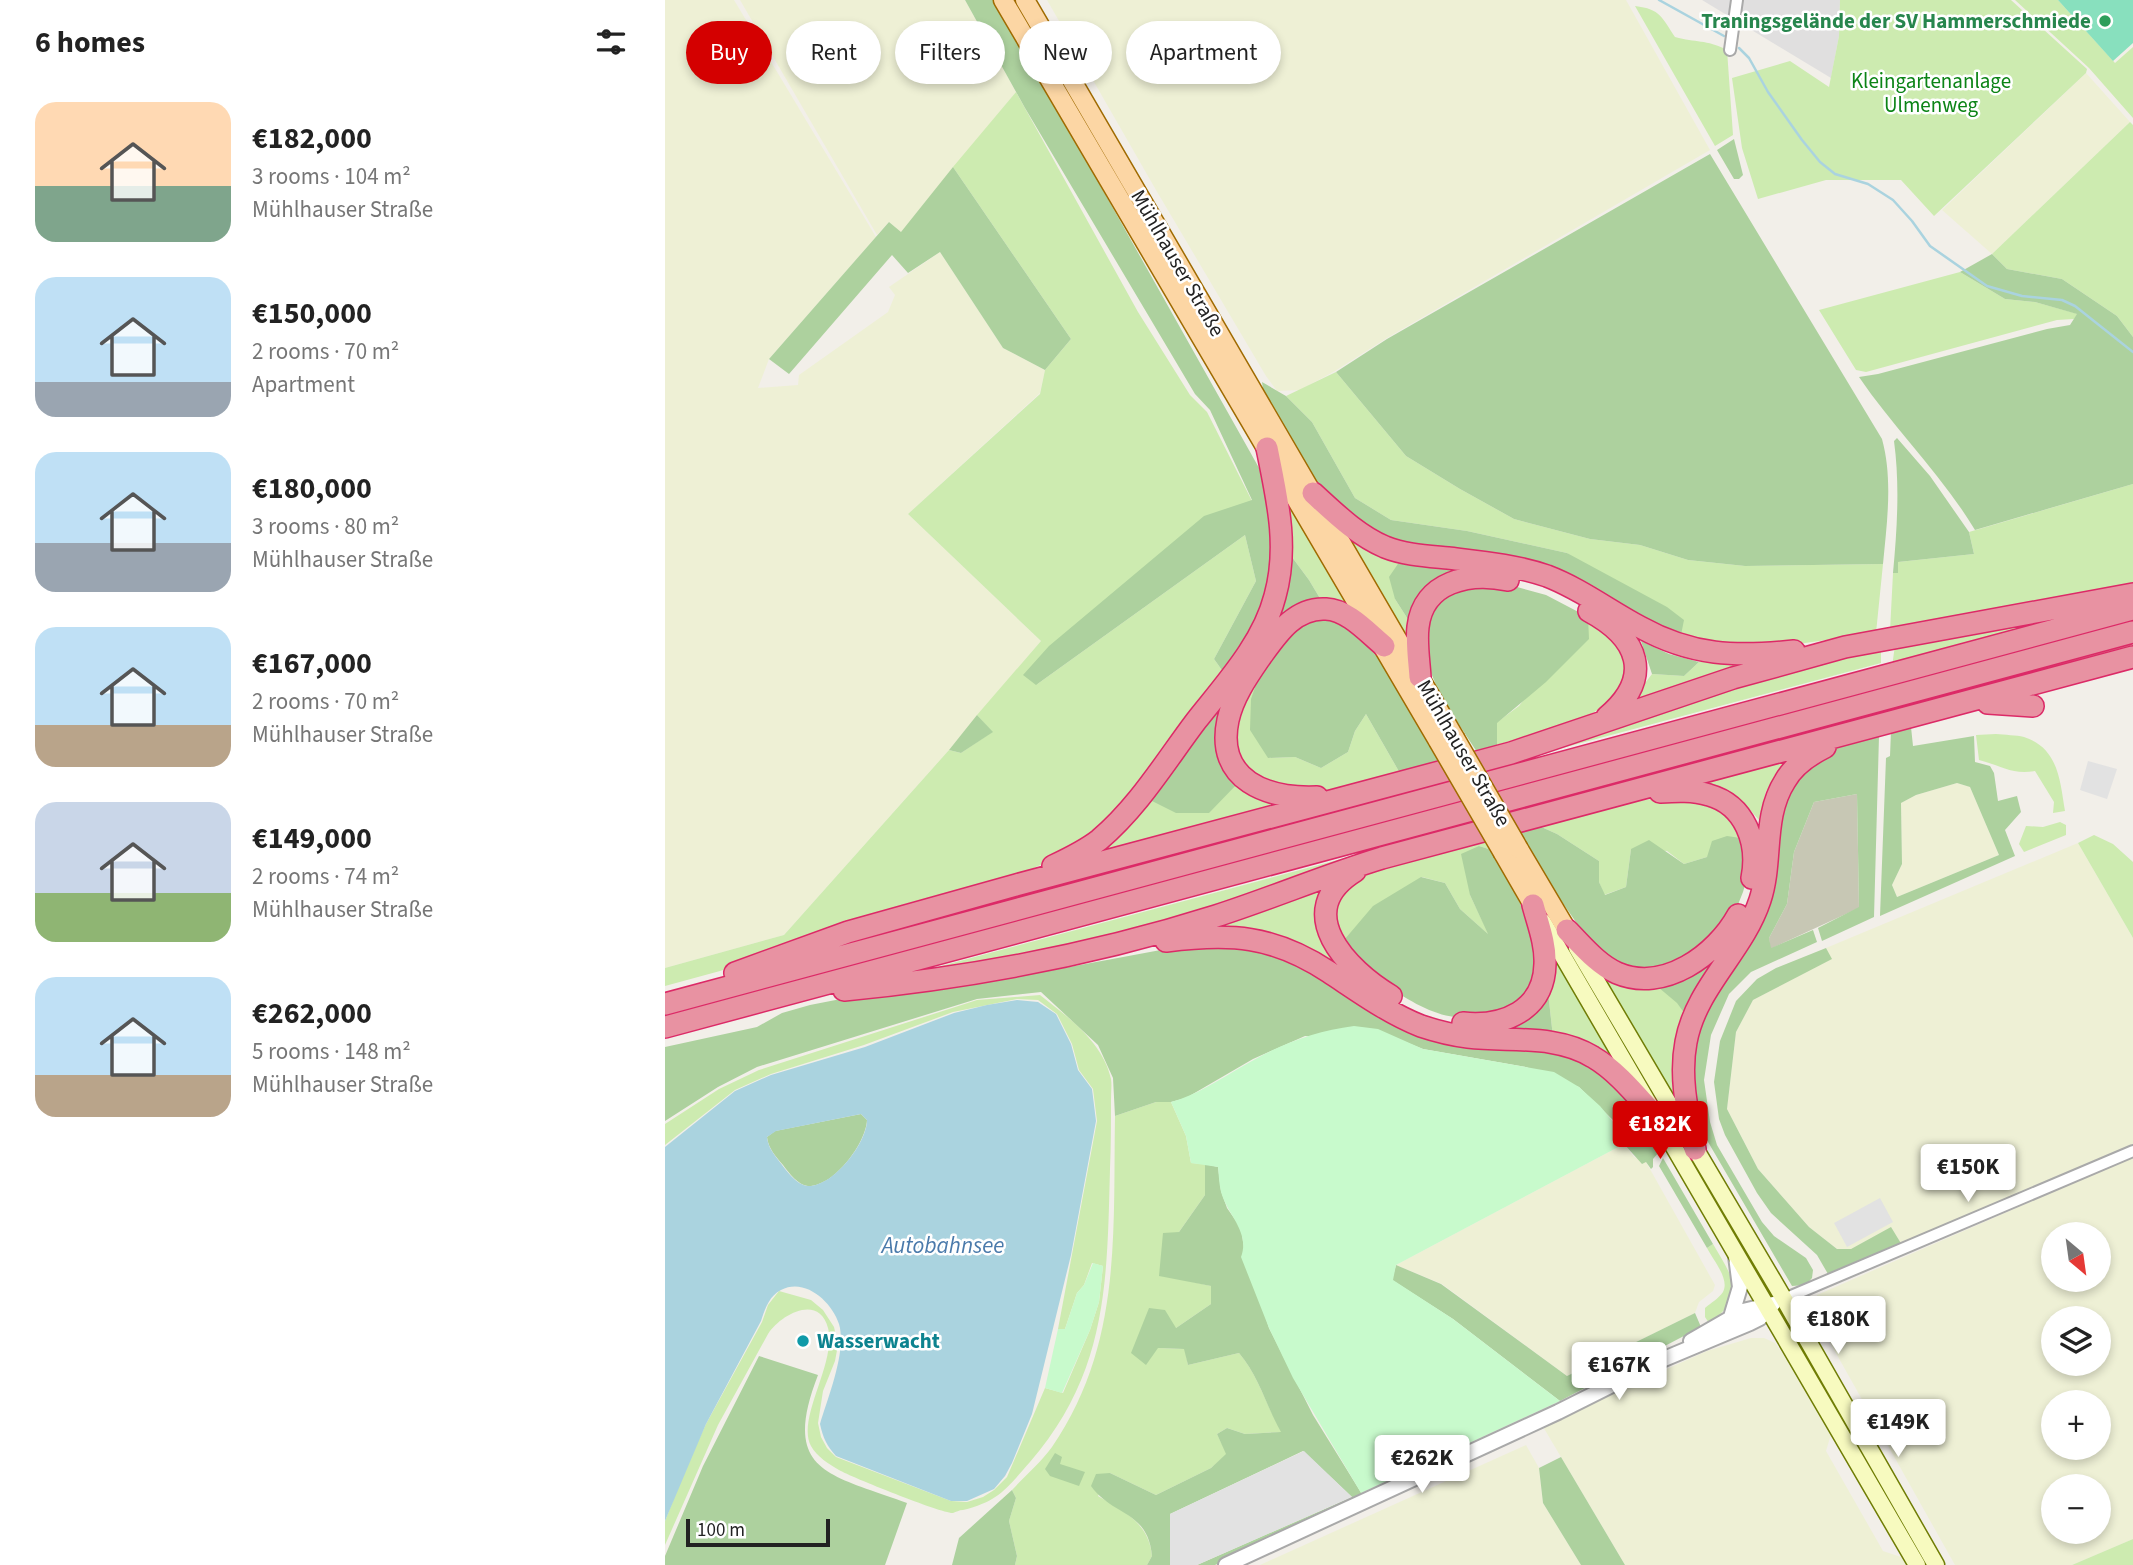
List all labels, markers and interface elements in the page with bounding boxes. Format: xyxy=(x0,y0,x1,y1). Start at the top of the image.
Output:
place label: Traningsgelände der SV Hammerschmiede xyxy=(1701,6,2091,36)
marker: Traningsgelände der SV Hammerschmiede xyxy=(2097,13,2113,29)
text: 6 homes xyxy=(35,21,145,64)
chip: Buy xyxy=(686,21,772,84)
chip: Rent xyxy=(786,21,881,84)
chip: Filters xyxy=(895,21,1005,84)
chip: New xyxy=(1019,21,1112,84)
chip: Apartment xyxy=(1126,21,1281,84)
icon: filters xyxy=(592,23,630,61)
park label: Kleingartenanlage Ulmenweg xyxy=(1851,66,2011,120)
text: €182,000 xyxy=(252,117,372,160)
icon: home xyxy=(91,130,175,214)
text: 3 rooms · 104 m² xyxy=(252,160,411,193)
street label: Mühlhauser Straße xyxy=(1124,184,1232,342)
text: Mühlhauser Straße xyxy=(252,193,433,226)
text: €150,000 xyxy=(252,292,372,335)
icon: home xyxy=(91,305,175,389)
text: 2 rooms · 70 m² xyxy=(252,335,399,368)
text: Apartment xyxy=(252,368,355,401)
text: €180,000 xyxy=(252,467,372,510)
icon: home xyxy=(91,480,175,564)
text: 3 rooms · 80 m² xyxy=(252,510,399,543)
text: Mühlhauser Straße xyxy=(252,543,433,576)
text: €167,000 xyxy=(252,642,372,685)
icon: home xyxy=(91,655,175,739)
street label: Mühlhauser Straße xyxy=(1410,674,1518,832)
text: 2 rooms · 70 m² xyxy=(252,685,399,718)
text: Mühlhauser Straße xyxy=(252,718,433,751)
text: €149,000 xyxy=(252,817,372,860)
icon: home xyxy=(91,830,175,914)
text: 2 rooms · 74 m² xyxy=(252,860,399,893)
text: Mühlhauser Straße xyxy=(252,893,433,926)
text: €262,000 xyxy=(252,992,372,1035)
icon: home xyxy=(91,1005,175,1089)
text: 5 rooms · 148 m² xyxy=(252,1035,411,1068)
text: Mühlhauser Straße xyxy=(252,1068,433,1101)
pin: €182K xyxy=(1611,1102,1709,1161)
text: €182K xyxy=(1629,1107,1691,1140)
pin: €150K xyxy=(1919,1144,2017,1204)
text: €150K xyxy=(1937,1150,1999,1183)
north arrow xyxy=(2041,1222,2111,1292)
map controls xyxy=(2041,1222,2111,1544)
water label: Autobahnsee xyxy=(880,1229,1004,1262)
pin: €180K xyxy=(1789,1296,1887,1356)
text: €180K xyxy=(1807,1302,1869,1335)
button: layers xyxy=(2041,1306,2111,1376)
place label: Wasserwacht xyxy=(817,1326,940,1356)
marker: Wasserwacht xyxy=(795,1333,811,1349)
pin: €167K xyxy=(1570,1342,1668,1402)
text: €167K xyxy=(1588,1348,1650,1381)
button: + xyxy=(2041,1390,2111,1460)
pin: €149K xyxy=(1849,1400,1947,1459)
text: €149K xyxy=(1867,1405,1929,1438)
pin: €262K xyxy=(1373,1436,1471,1495)
text: €262K xyxy=(1391,1441,1453,1474)
button: − xyxy=(2041,1474,2111,1544)
scale bar xyxy=(686,1516,829,1548)
text: 100 m xyxy=(697,1517,745,1544)

